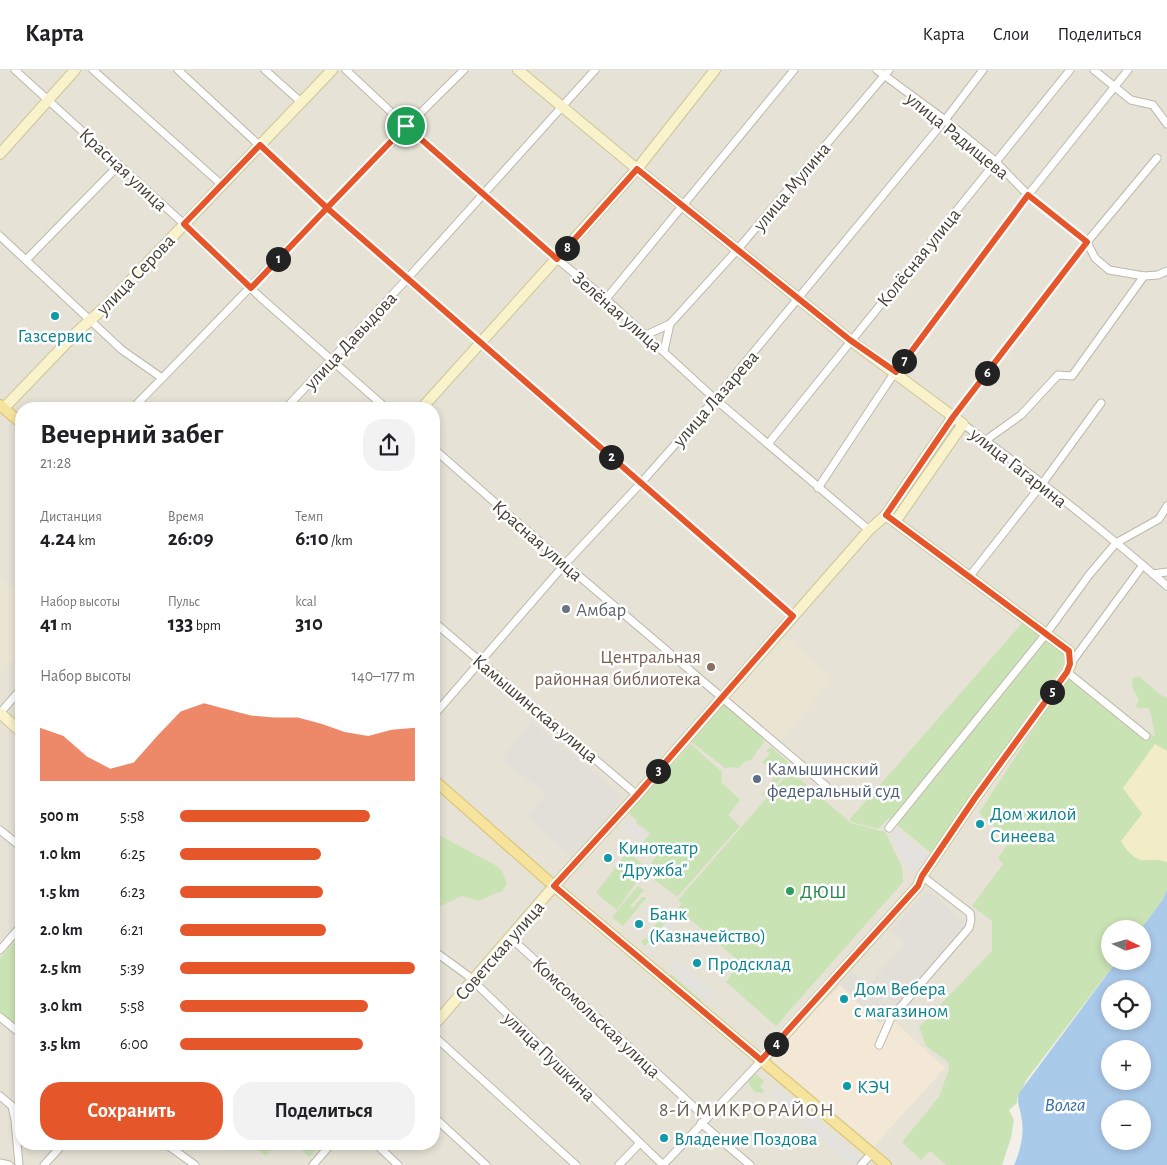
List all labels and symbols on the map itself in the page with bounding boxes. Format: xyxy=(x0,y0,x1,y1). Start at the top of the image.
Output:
street label: улица Радищева xyxy=(901,88,1012,183)
pin xyxy=(385,105,427,147)
street label: Красная улица xyxy=(75,125,171,216)
street label: улица Мулина xyxy=(749,139,835,235)
street label: Колёсная улица xyxy=(874,205,965,311)
street label: улица Серова xyxy=(93,231,179,320)
pin: 8 xyxy=(554,236,580,260)
pin: 1 xyxy=(266,246,290,272)
street label: Зелёная улица xyxy=(569,268,666,356)
street label: улица Давыдова xyxy=(301,288,401,394)
marker: Газсервис xyxy=(49,310,61,322)
place label: Газсервис xyxy=(17,327,93,346)
street label: улица Лазарева xyxy=(669,347,763,451)
pin: 7 xyxy=(892,348,916,374)
pin: 6 xyxy=(974,360,1000,386)
street label: улица Гагарина xyxy=(965,424,1070,512)
pin: 2 xyxy=(598,444,624,470)
street label: Красная улица xyxy=(488,497,586,585)
place label: Амбар xyxy=(576,601,626,620)
marker: Амбар xyxy=(560,603,572,615)
place label: Центральная районная библиотека xyxy=(535,648,701,689)
street label: Камышинская улица xyxy=(469,651,602,767)
marker: Центральная районная библиотека xyxy=(705,661,717,673)
pin: 5 xyxy=(1040,680,1064,704)
pin: 3 xyxy=(646,758,670,784)
place label: Камышинский федеральный суд xyxy=(767,760,900,801)
marker: Камышинский федеральный суд xyxy=(751,773,763,785)
place label: Дом жилой Синеева xyxy=(990,805,1076,846)
marker: Дом жилой Синеева xyxy=(974,818,986,830)
place label: Кинотеатр "Дружба" xyxy=(618,839,698,880)
marker: Кинотеатр "Дружба" xyxy=(602,852,614,864)
place label: ДЮШ xyxy=(800,883,847,902)
marker: ДЮШ xyxy=(784,885,796,897)
street label: Советская улица xyxy=(452,897,549,1004)
place label: Банк (Казначейство) xyxy=(649,905,766,946)
marker: Банк (Казначейство) xyxy=(633,918,645,930)
north arrow xyxy=(1101,920,1151,970)
street label: Комсомольская улица xyxy=(528,954,664,1082)
place label: Продсклад xyxy=(707,955,791,974)
marker: Продсклад xyxy=(691,957,703,969)
place label: Дом Вебера с магазином xyxy=(854,980,948,1021)
marker: Дом Вебера с магазином xyxy=(838,993,850,1005)
street label: улица Пушкина xyxy=(499,1008,599,1106)
pin: 4 xyxy=(764,1032,788,1056)
place label: КЭЧ xyxy=(857,1078,890,1097)
marker: КЭЧ xyxy=(841,1080,853,1092)
water label: Волга xyxy=(1044,1095,1086,1115)
district label: 8-Й МИКРОРАЙОН xyxy=(659,1100,835,1120)
place label: Владение Поздова xyxy=(674,1130,818,1149)
marker: Владение Поздова xyxy=(658,1132,670,1144)

